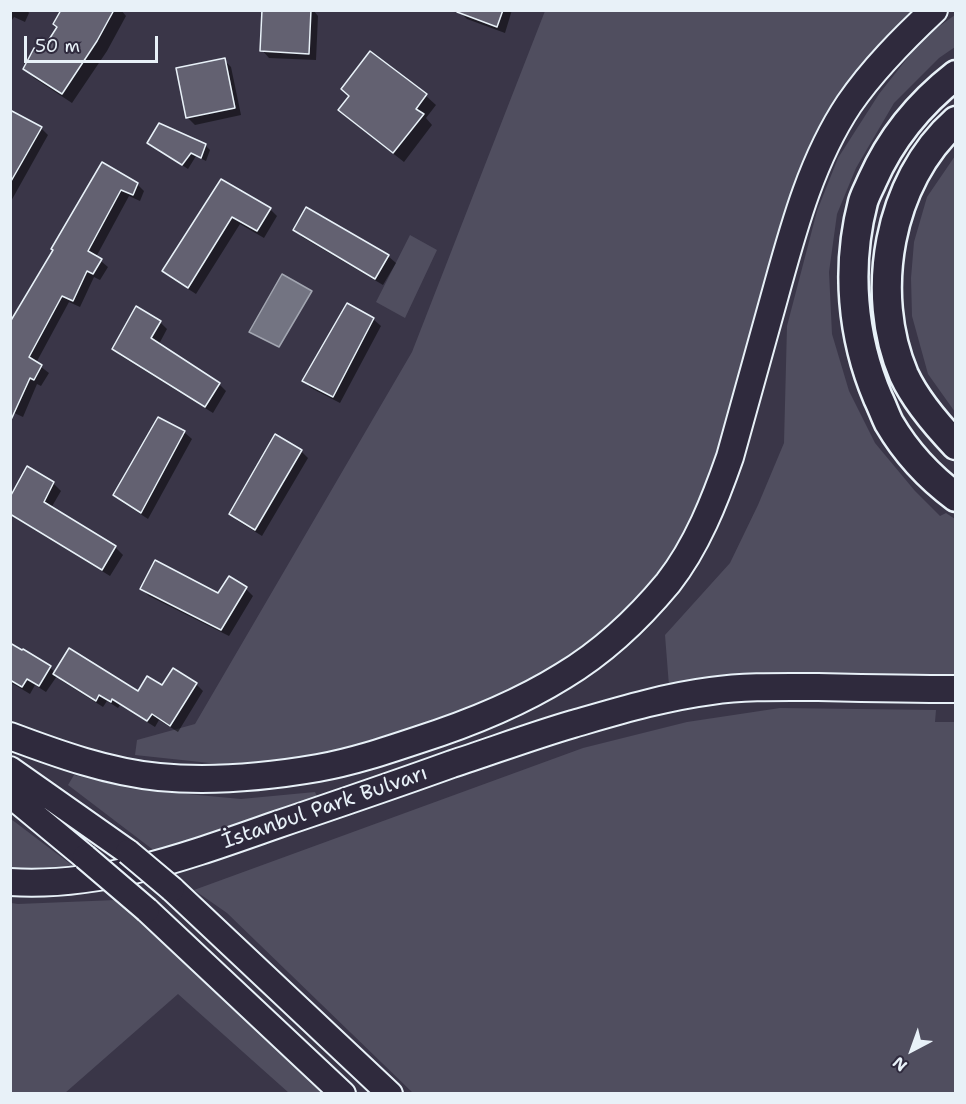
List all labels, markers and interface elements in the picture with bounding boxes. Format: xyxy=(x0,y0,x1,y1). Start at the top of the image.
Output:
scale bar xyxy=(27,24,160,62)
text: 50 m xyxy=(35,34,80,58)
street label: İstanbul Park Bulvarı xyxy=(219,761,431,855)
north arrow xyxy=(882,1020,942,1080)
text: N xyxy=(888,1052,912,1076)

